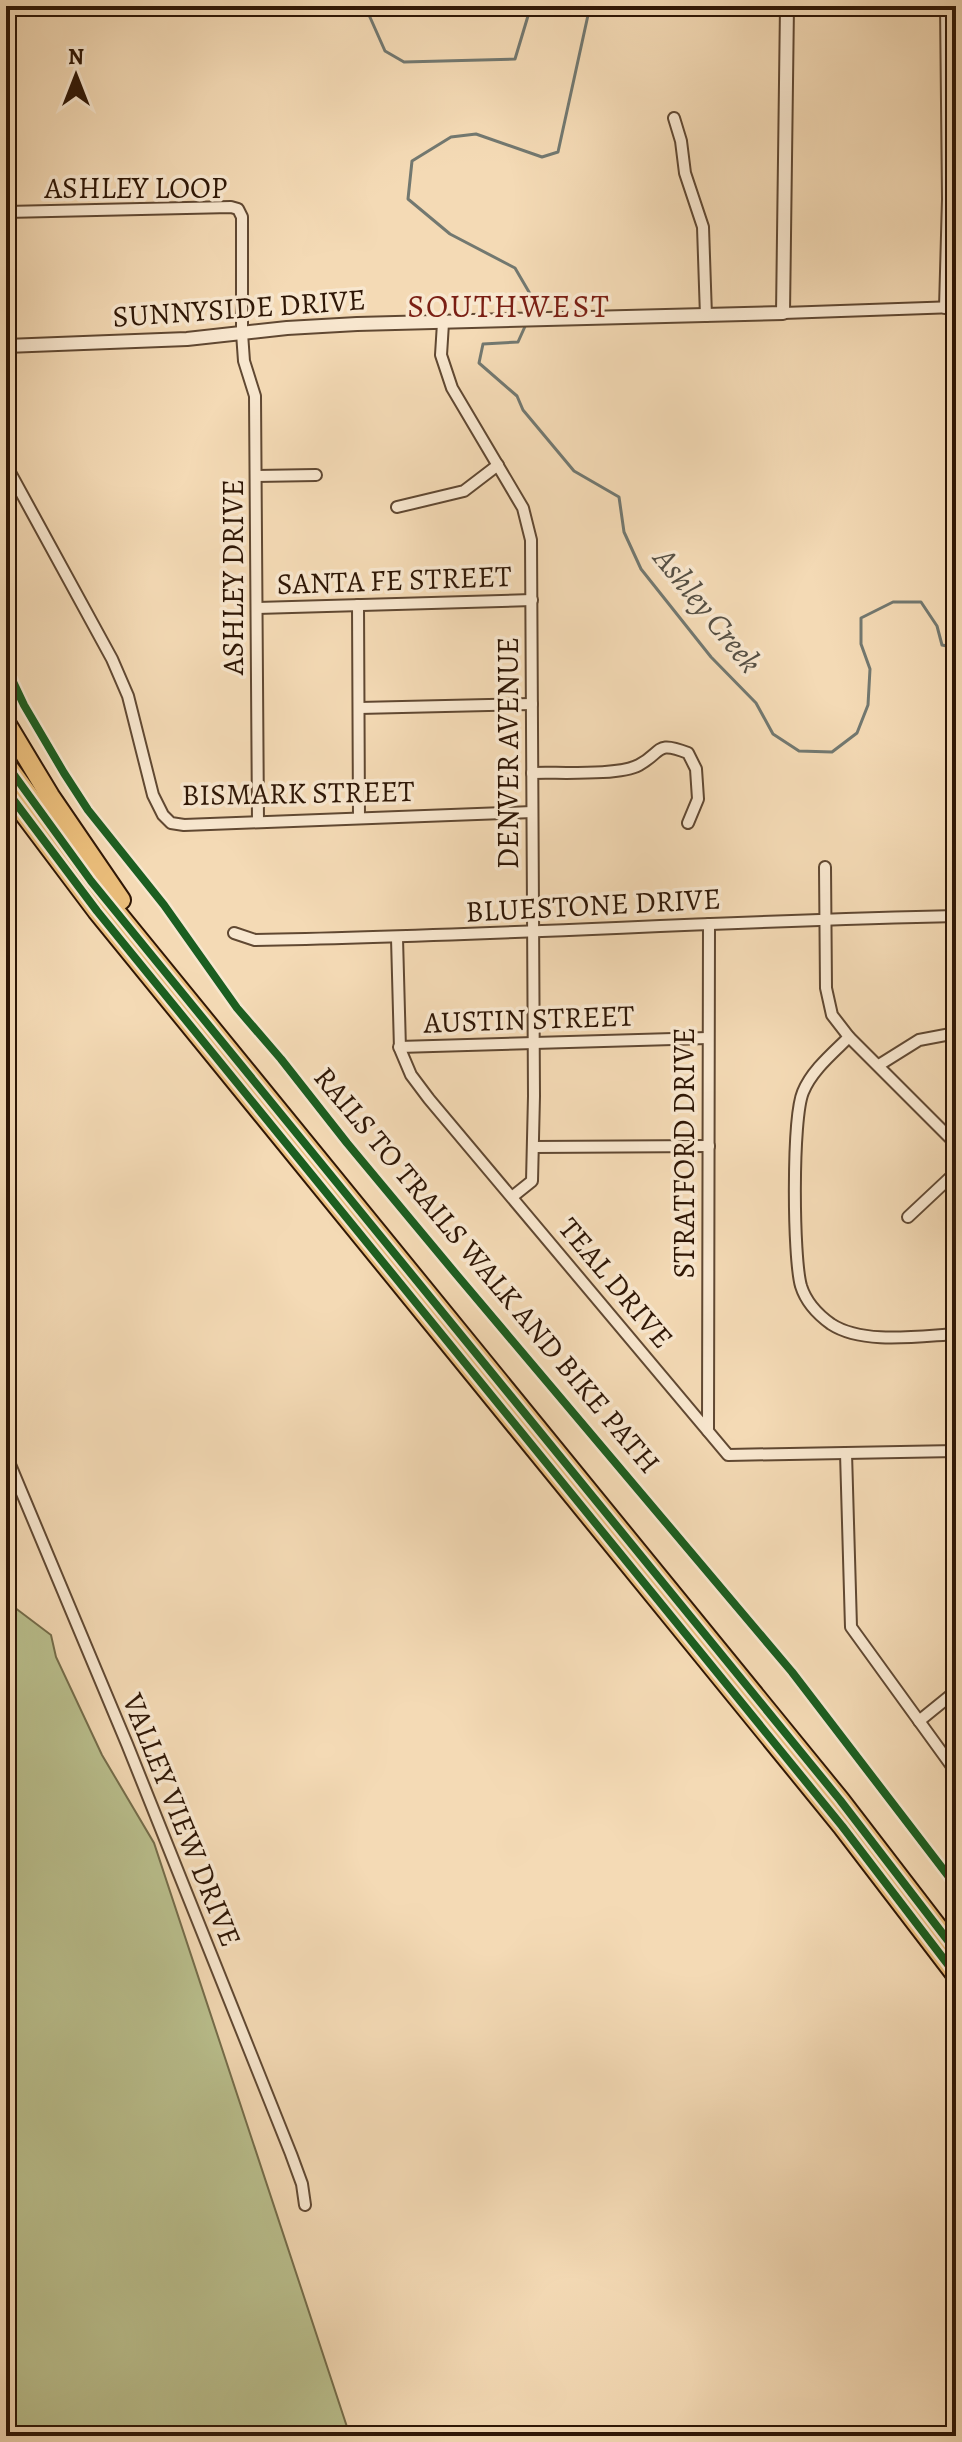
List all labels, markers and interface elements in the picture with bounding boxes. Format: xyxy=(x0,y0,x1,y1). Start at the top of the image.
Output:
north arrow xyxy=(36,36,116,116)
text: N xyxy=(68,42,84,72)
street label: ASHLEY LOOP xyxy=(44,168,227,208)
street label: SUNNYSIDE DRIVE xyxy=(111,279,367,337)
district label: SOUTHWEST xyxy=(407,284,611,328)
street label: ASHLEY DRIVE xyxy=(213,479,253,676)
water label: Ashley Creek xyxy=(643,536,772,682)
street label: SANTA FE STREET xyxy=(276,556,513,604)
street label: DENVER AVENUE xyxy=(488,637,528,869)
street label: BISMARK STREET xyxy=(181,771,416,815)
street label: BLUESTONE DRIVE xyxy=(464,878,722,932)
street label: AUSTIN STREET xyxy=(422,995,636,1043)
street label: STRATFORD DRIVE xyxy=(664,1027,704,1279)
street label: RAILS TO TRAILS WALK AND BIKE PATH xyxy=(305,1058,669,1482)
street label: TEAL DRIVE xyxy=(550,1209,682,1357)
street label: VALLEY VIEW DRIVE xyxy=(113,1687,251,1953)

